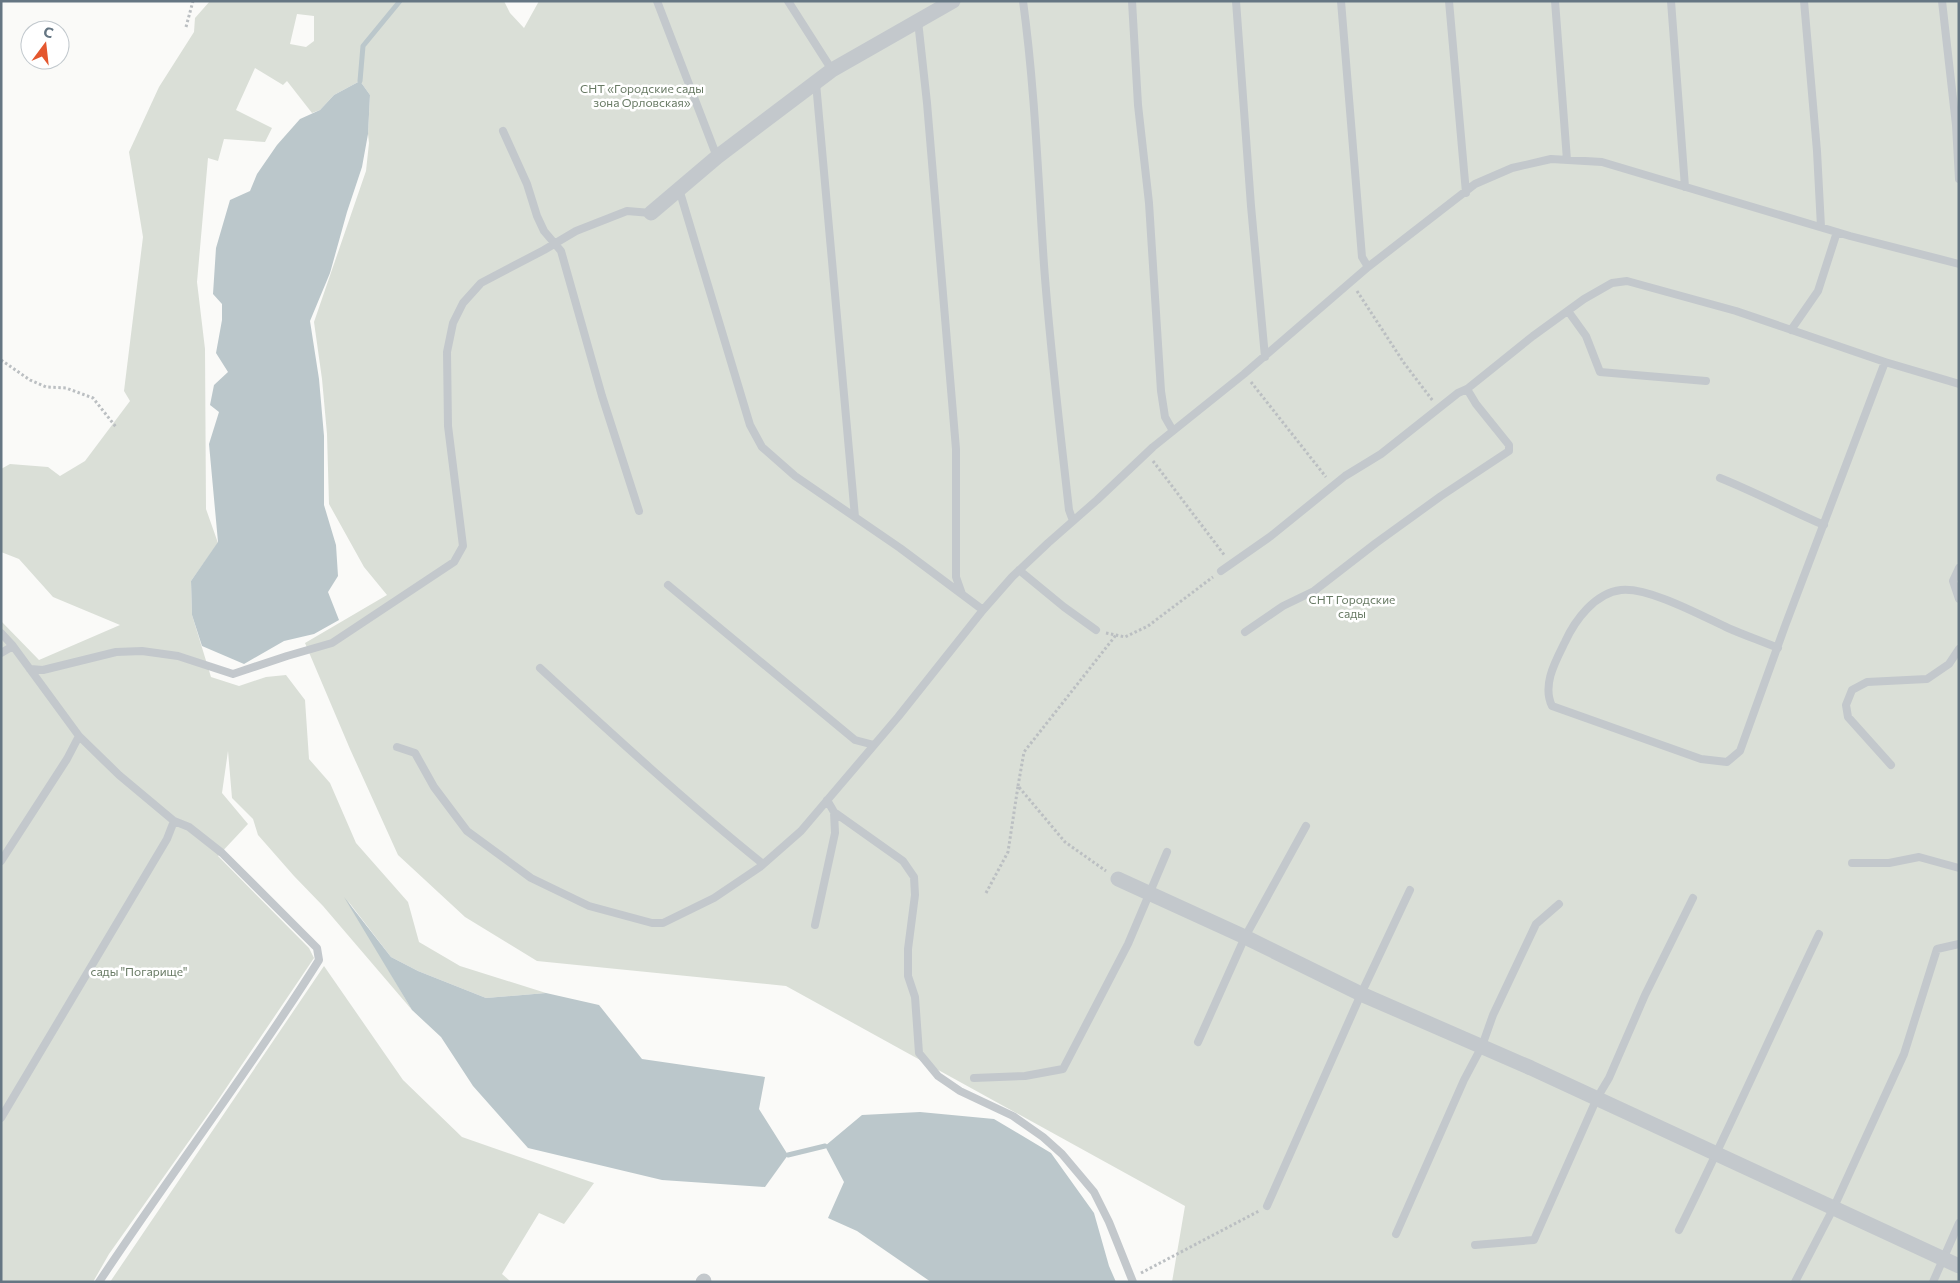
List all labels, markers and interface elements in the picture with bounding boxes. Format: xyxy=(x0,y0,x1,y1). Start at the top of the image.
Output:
north arrow xyxy=(20,20,70,70)
text: С xyxy=(42,23,55,41)
park label: СНТ «Городские сады зона Орловская» xyxy=(580,81,704,109)
park label: СНТ Городские сады xyxy=(1309,592,1395,620)
park label: сады "Погарище" xyxy=(90,964,188,978)

